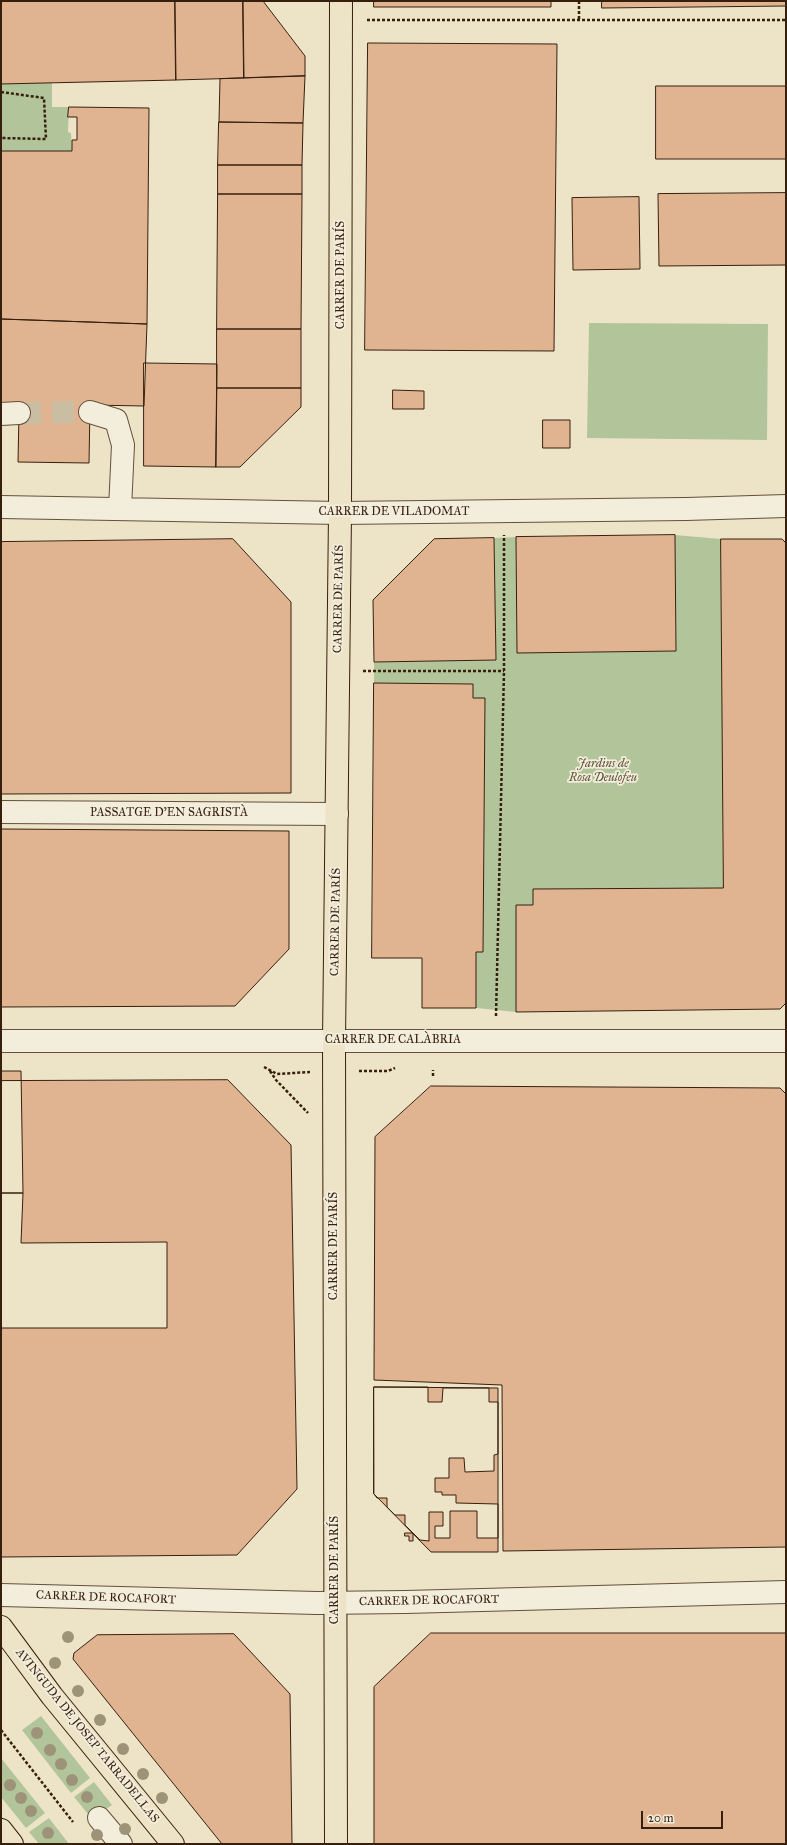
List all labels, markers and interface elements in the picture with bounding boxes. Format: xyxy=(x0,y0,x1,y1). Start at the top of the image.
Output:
street label: CARRER DE PARÍS xyxy=(334,221,348,329)
street label: CARRER DE VILADOMAT xyxy=(319,505,469,519)
street label: CARRER DE PARÍS xyxy=(331,545,347,653)
park label: Jardins de Rosa Deulofeu xyxy=(569,757,637,785)
street label: PASSATGE D'EN SAGRISTÀ xyxy=(90,806,248,820)
street label: CARRER DE PARÍS xyxy=(328,868,344,976)
street label: CARRER DE CALÀBRIA xyxy=(325,1033,461,1047)
street label: CARRER DE PARÍS xyxy=(327,1192,341,1300)
street label: CARRER DE PARÍS xyxy=(328,1516,342,1624)
street label: CARRER DE ROCAFORT xyxy=(36,1588,176,1608)
street label: CARRER DE ROCAFORT xyxy=(359,1593,499,1609)
street label: AVINGUDA DE JOSEP TARRADELLAS xyxy=(12,1646,162,1826)
scale bar xyxy=(643,1803,725,1829)
text: 20 m xyxy=(648,1811,674,1825)

